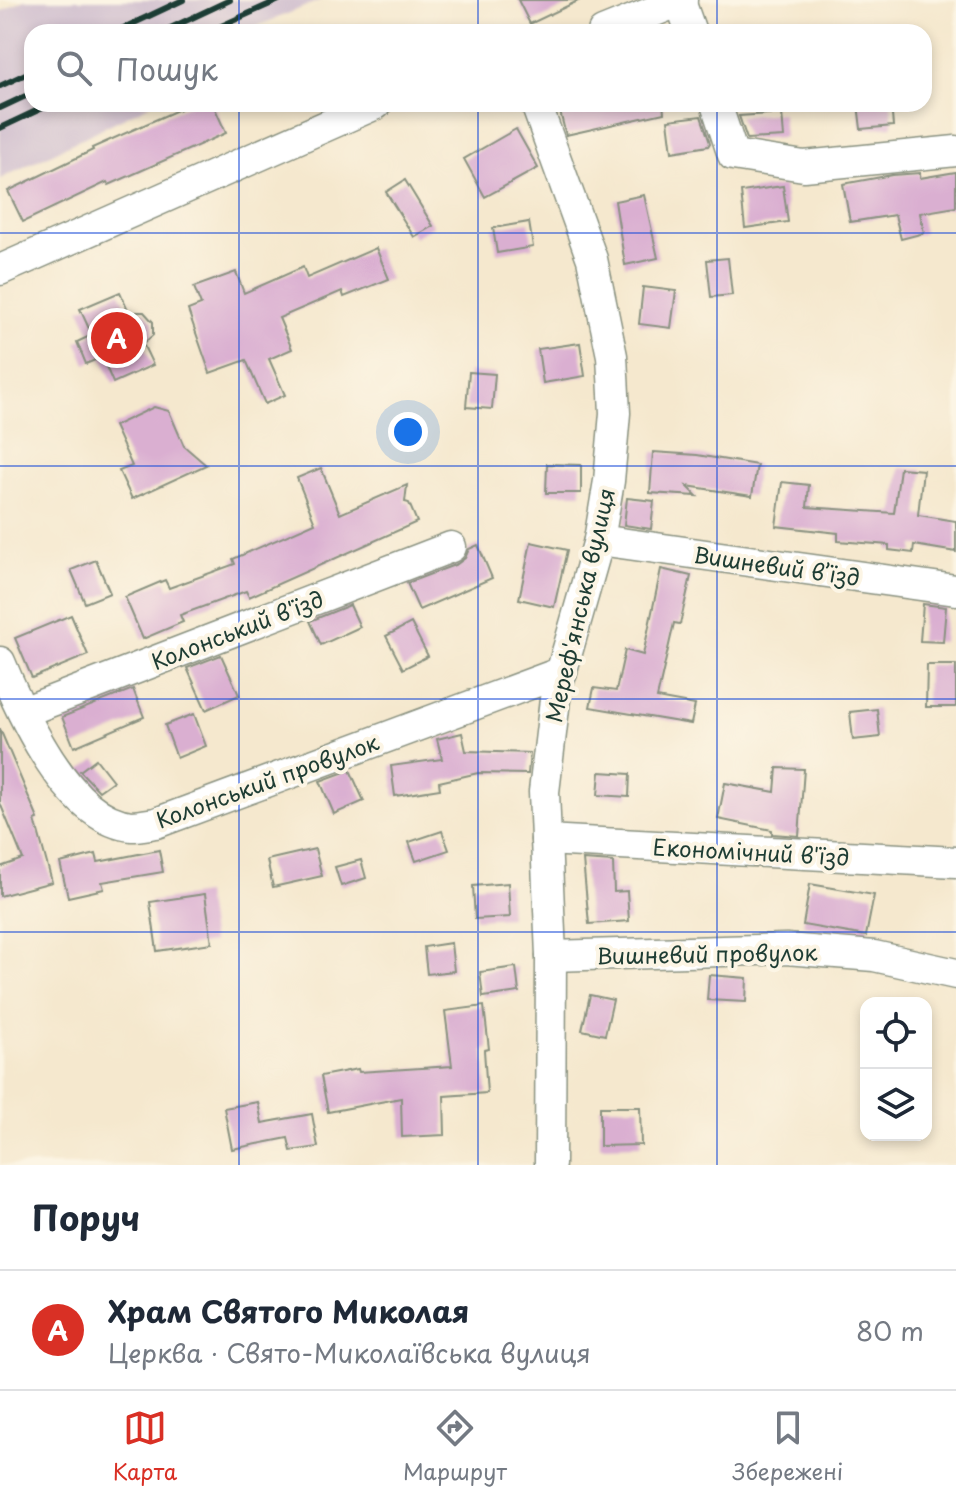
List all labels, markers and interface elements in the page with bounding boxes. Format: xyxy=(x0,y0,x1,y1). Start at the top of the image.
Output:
search box xyxy=(24,24,932,112)
icon: search xyxy=(52,46,96,90)
text: Пошук xyxy=(116,46,218,91)
pin: A xyxy=(91,308,143,368)
your location xyxy=(388,412,428,452)
street label: Мереф'янська вулиця xyxy=(536,485,622,725)
street label: Вишневий в’їзд xyxy=(692,537,862,593)
street label: Колонський в'їзд xyxy=(146,581,328,677)
street label: Колонський провулок xyxy=(151,724,384,836)
street label: Економічний в'їзд xyxy=(652,829,850,873)
street label: Вишневий провулок xyxy=(596,935,819,971)
map controls xyxy=(860,997,932,1141)
button: locate xyxy=(860,997,932,1069)
button: layers xyxy=(860,1069,932,1141)
text: Поруч xyxy=(32,1191,140,1243)
text: Храм Святого Миколая xyxy=(108,1288,469,1333)
text: A xyxy=(48,1311,68,1350)
text: 80 m xyxy=(856,1311,924,1350)
text: Церква · Свято-Миколаївська вулиця xyxy=(108,1333,591,1372)
tab: Карта xyxy=(113,1406,177,1487)
tab: Маршрут xyxy=(403,1406,507,1487)
tab: Збережені xyxy=(733,1406,843,1487)

